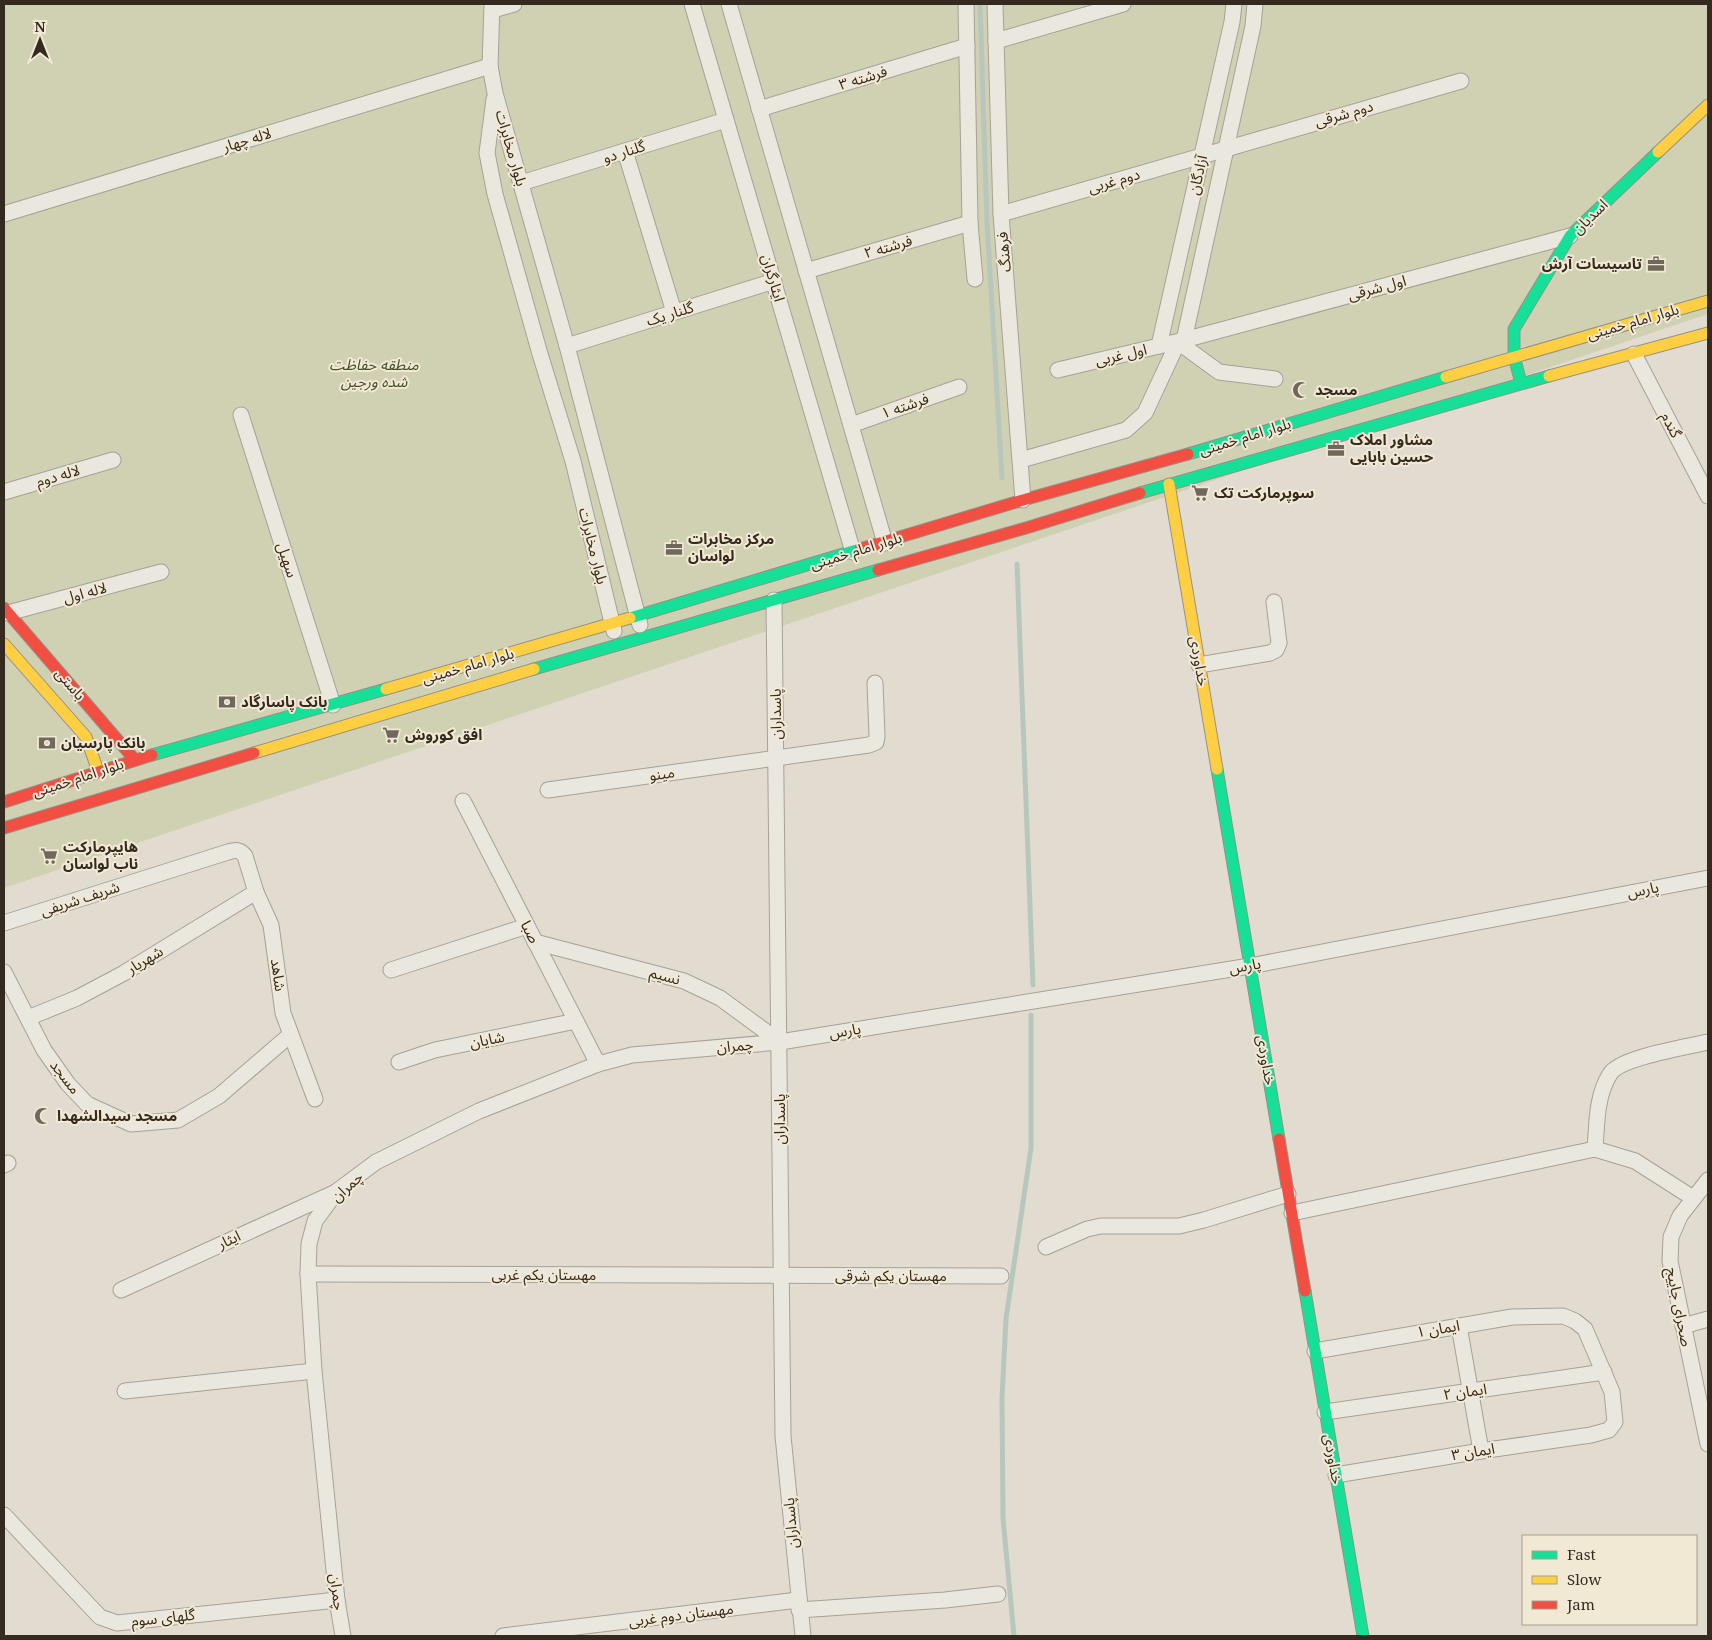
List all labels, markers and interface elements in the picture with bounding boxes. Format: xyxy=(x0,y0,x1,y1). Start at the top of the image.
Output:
north arrow xyxy=(15,15,65,65)
text: N xyxy=(34,17,46,36)
street label: فرشته ۳ xyxy=(836,60,889,94)
street label: دوم شرقی xyxy=(1312,95,1376,133)
street label: بلوار مخابرات xyxy=(492,107,532,188)
street label: لاله چهار xyxy=(219,122,274,157)
street label: گلنار دو xyxy=(600,135,648,167)
street label: آزادگان xyxy=(1183,152,1211,197)
street label: دوم غربی xyxy=(1085,163,1143,199)
street label: اسدیان xyxy=(1567,194,1612,238)
street label: فرشته ۲ xyxy=(861,230,914,262)
street label: فرهنگ xyxy=(991,231,1015,273)
street label: ایثارگران xyxy=(758,252,790,304)
place label: تاسیسات آرش xyxy=(1542,253,1643,273)
office icon: تاسیسات آرش xyxy=(1646,254,1666,274)
street label: اول شرقی xyxy=(1345,270,1408,304)
street label: گلنار یک xyxy=(643,296,697,330)
street label: بلوار امام خمینی xyxy=(1584,298,1682,346)
street label: اول غربی xyxy=(1093,338,1149,370)
park label: منطقه حفاظت شده ورجین xyxy=(329,354,419,391)
place label: مسجد xyxy=(1315,379,1357,399)
mosque icon: مسجد xyxy=(1291,380,1311,400)
street label: فرشته ۱ xyxy=(878,387,932,423)
street label: گندم xyxy=(1655,408,1687,443)
street label: بلوار امام خمینی xyxy=(1196,413,1294,461)
place label: مشاور املاک حسین بابایی xyxy=(1350,429,1434,466)
office icon: مشاور املاک حسین بابایی xyxy=(1326,439,1346,459)
street label: لاله دوم xyxy=(33,459,83,493)
place label: سوپرمارکت تک xyxy=(1214,482,1314,503)
supermarket icon: سوپرمارکت تک xyxy=(1190,483,1210,503)
street label: بلوار مخابرات xyxy=(575,505,613,586)
street label: بلوار امام خمینی xyxy=(807,527,905,575)
place label: مرکز مخابرات لواسان xyxy=(688,528,774,565)
office icon: مرکز مخابرات لواسان xyxy=(664,538,684,558)
street label: سهیل xyxy=(273,540,303,580)
street label: لاله اول xyxy=(61,577,109,607)
street label: خداوردی xyxy=(1186,634,1214,688)
street label: بلوار امام خمینی xyxy=(419,642,517,690)
street label: باستی xyxy=(51,663,90,704)
street label: پاسداران xyxy=(765,688,787,740)
place label: بانک پاسارگاد xyxy=(241,691,328,712)
bank icon: بانک پاسارگاد xyxy=(217,692,237,712)
place label: افق کوروش xyxy=(405,724,482,744)
supermarket icon: افق کوروش xyxy=(381,725,401,745)
place label: بانک پارسیان xyxy=(61,732,146,753)
bank icon: بانک پارسیان xyxy=(37,733,57,753)
street label: بلوار امام خمینی xyxy=(29,753,127,803)
street label: مینو xyxy=(648,761,676,785)
place label: هایپرمارکت ناب لواسان xyxy=(63,836,138,873)
supermarket icon: هایپرمارکت ناب لواسان xyxy=(39,846,59,866)
street label: شریف شریفی xyxy=(37,876,122,920)
street label: پارس xyxy=(1625,876,1661,903)
street label: صبا xyxy=(517,917,545,946)
street label: شهریار xyxy=(122,940,167,978)
street label: پارس xyxy=(1227,952,1263,979)
street label: شاهد xyxy=(267,957,291,993)
street label: نسیم xyxy=(647,961,683,991)
street label: پارس xyxy=(827,1018,862,1044)
street label: شایان xyxy=(468,1026,506,1052)
street label: چمران xyxy=(716,1033,754,1058)
street label: خداوردی xyxy=(1253,1033,1281,1087)
street label: مسجد xyxy=(46,1055,85,1098)
street label: پاسداران xyxy=(769,1093,790,1145)
place label: مسجد سیدالشهدا xyxy=(57,1105,177,1125)
mosque icon: مسجد سیدالشهدا xyxy=(33,1106,53,1126)
street label: چمران xyxy=(326,1166,368,1207)
street label: ایثار xyxy=(213,1225,243,1254)
street label: مهستان یکم غربی xyxy=(492,1264,596,1286)
street label: مهستان یکم شرقی xyxy=(835,1265,947,1287)
street label: صحرای جاییج xyxy=(1660,1265,1697,1349)
street label: ایمان ۱ xyxy=(1415,1315,1461,1341)
street label: ایمان ۲ xyxy=(1442,1378,1488,1404)
street label: خداوردی xyxy=(1320,1432,1348,1486)
street label: ایمان ۳ xyxy=(1450,1438,1496,1464)
street label: پاسداران xyxy=(778,1497,803,1549)
legend xyxy=(1522,1535,1697,1625)
text: Fast xyxy=(1567,1544,1596,1564)
text: Slow xyxy=(1567,1569,1601,1589)
street label: چمران xyxy=(325,1572,350,1612)
text: Jam xyxy=(1566,1594,1595,1614)
street label: مهستان دوم غربی xyxy=(627,1598,735,1632)
street label: گلهای سوم xyxy=(130,1604,197,1632)

